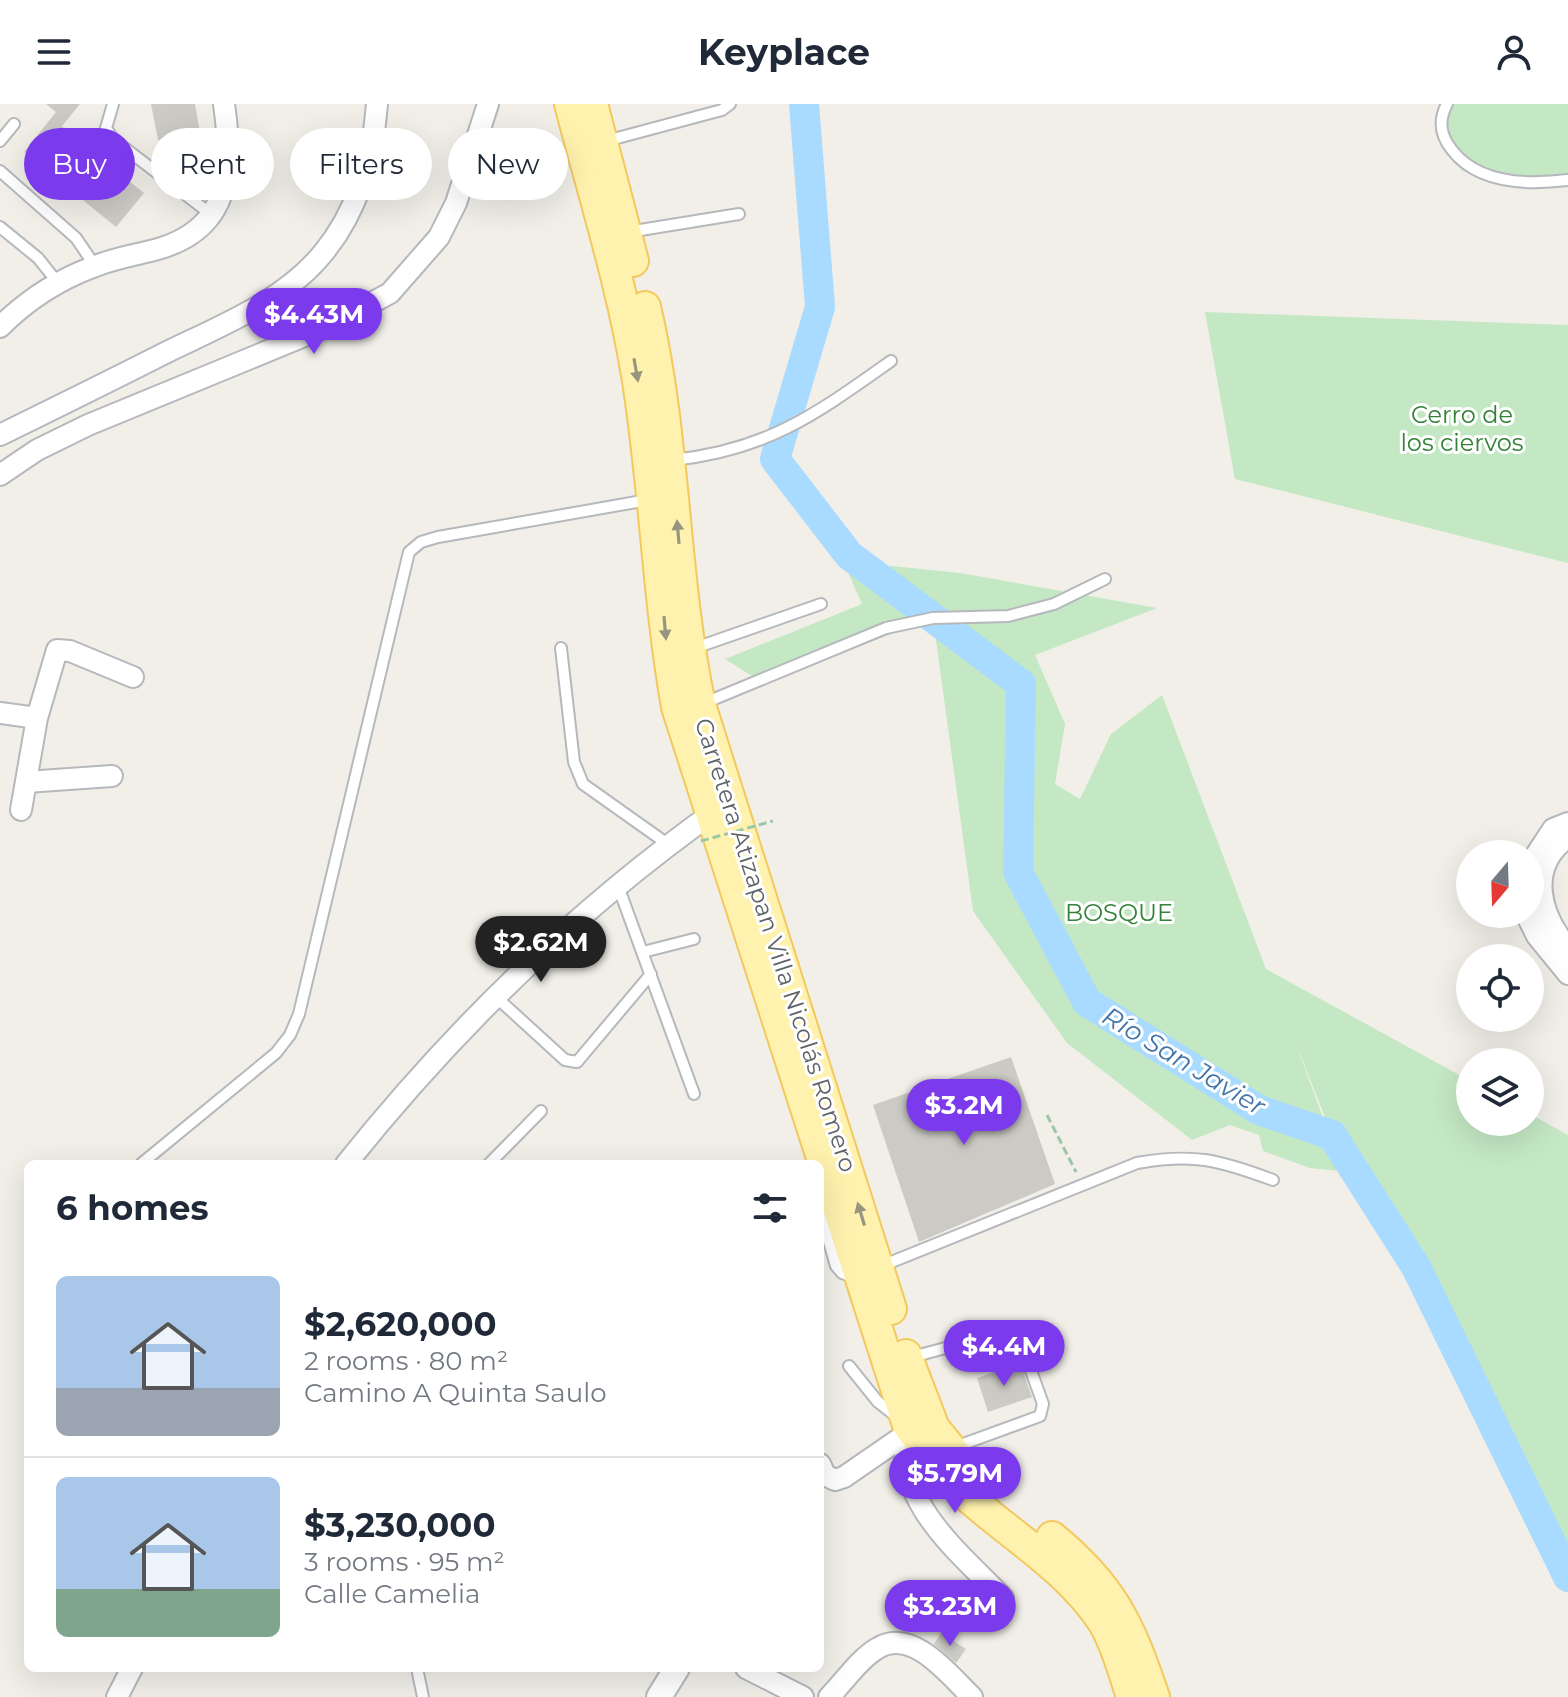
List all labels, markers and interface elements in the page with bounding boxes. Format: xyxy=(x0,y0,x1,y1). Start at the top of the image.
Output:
icon: menu xyxy=(32,30,76,74)
text: Keyplace xyxy=(698,30,870,74)
icon: person xyxy=(1492,30,1536,74)
chip: Buy xyxy=(24,128,135,200)
chip: Rent xyxy=(151,128,274,200)
chip: Filters xyxy=(290,128,432,200)
chip: New xyxy=(448,128,568,200)
pin: $4.43M xyxy=(249,288,379,356)
text: $4.43M xyxy=(264,298,364,330)
one-way arrow xyxy=(630,357,643,382)
park label: Cerro de los ciervos xyxy=(1400,400,1524,457)
one-way arrow xyxy=(671,520,684,545)
one-way arrow xyxy=(659,616,672,641)
street label: Carretera Atizapan Villa Nicolás Romero xyxy=(689,714,863,1176)
north arrow xyxy=(1456,840,1544,928)
map controls xyxy=(1456,840,1544,1136)
park label: BOSQUE xyxy=(1065,898,1173,927)
pin: $2.62M xyxy=(476,916,606,984)
text: $2.62M xyxy=(493,926,589,958)
button: locate xyxy=(1456,944,1544,1032)
water label: Río San Javier xyxy=(1097,1000,1272,1123)
button: layers xyxy=(1456,1048,1544,1136)
pin: $3.2M xyxy=(908,1079,1020,1147)
text: $3.2M xyxy=(924,1089,1004,1121)
icon: filters xyxy=(748,1186,792,1230)
text: 6 homes xyxy=(56,1187,209,1229)
one-way arrow xyxy=(854,1202,867,1226)
text: $2,620,000 xyxy=(304,1303,497,1345)
icon: home xyxy=(120,1308,216,1404)
pin: $4.4M xyxy=(948,1320,1060,1388)
text: $4.4M xyxy=(962,1330,1046,1362)
text: 2 rooms · 80 m² xyxy=(304,1345,508,1377)
text: Camino A Quinta Saulo xyxy=(304,1377,606,1409)
pin: $5.79M xyxy=(890,1447,1020,1515)
text: $5.79M xyxy=(907,1457,1003,1489)
text: $3,230,000 xyxy=(304,1504,496,1546)
icon: home xyxy=(120,1509,216,1605)
text: 3 rooms · 95 m² xyxy=(304,1546,505,1578)
text: Calle Camelia xyxy=(304,1578,480,1610)
pin: $3.23M xyxy=(885,1580,1015,1648)
text: $3.23M xyxy=(903,1590,997,1622)

